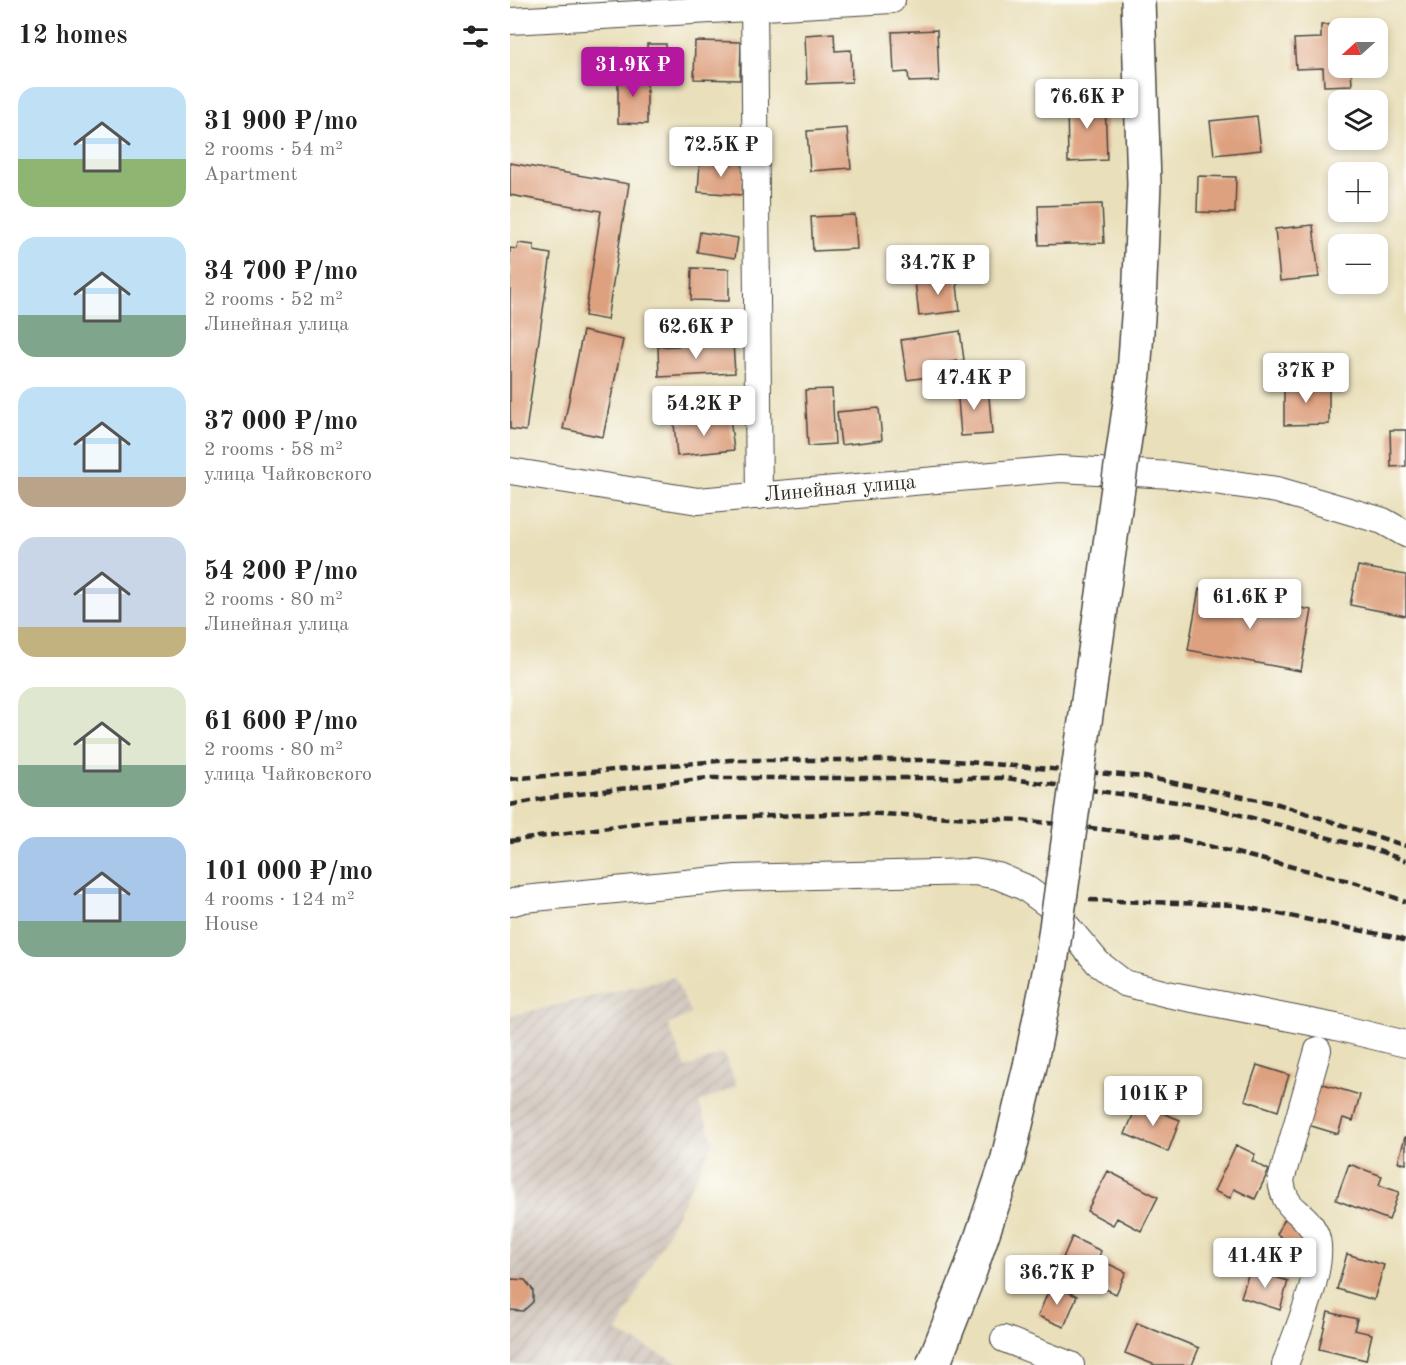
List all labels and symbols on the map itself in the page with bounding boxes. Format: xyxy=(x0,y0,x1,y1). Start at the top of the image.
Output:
north arrow xyxy=(1328,18,1388,78)
pin: 31.9K ₽ xyxy=(578,47,688,98)
pin: 76.6K ₽ xyxy=(1032,79,1142,130)
pin: 72.5K ₽ xyxy=(666,127,776,178)
pin: 34.7K ₽ xyxy=(883,245,993,296)
pin: 62.6K ₽ xyxy=(641,309,751,360)
pin: 37K ₽ xyxy=(1264,353,1348,404)
pin: 47.4K ₽ xyxy=(919,360,1029,411)
pin: 54.2K ₽ xyxy=(649,386,759,437)
street label: Линейная улица xyxy=(763,472,917,506)
pin: 61.6K ₽ xyxy=(1195,579,1305,630)
pin: 101K ₽ xyxy=(1104,1076,1202,1127)
pin: 41.4K ₽ xyxy=(1210,1238,1320,1289)
pin: 36.7K ₽ xyxy=(1002,1255,1112,1306)

